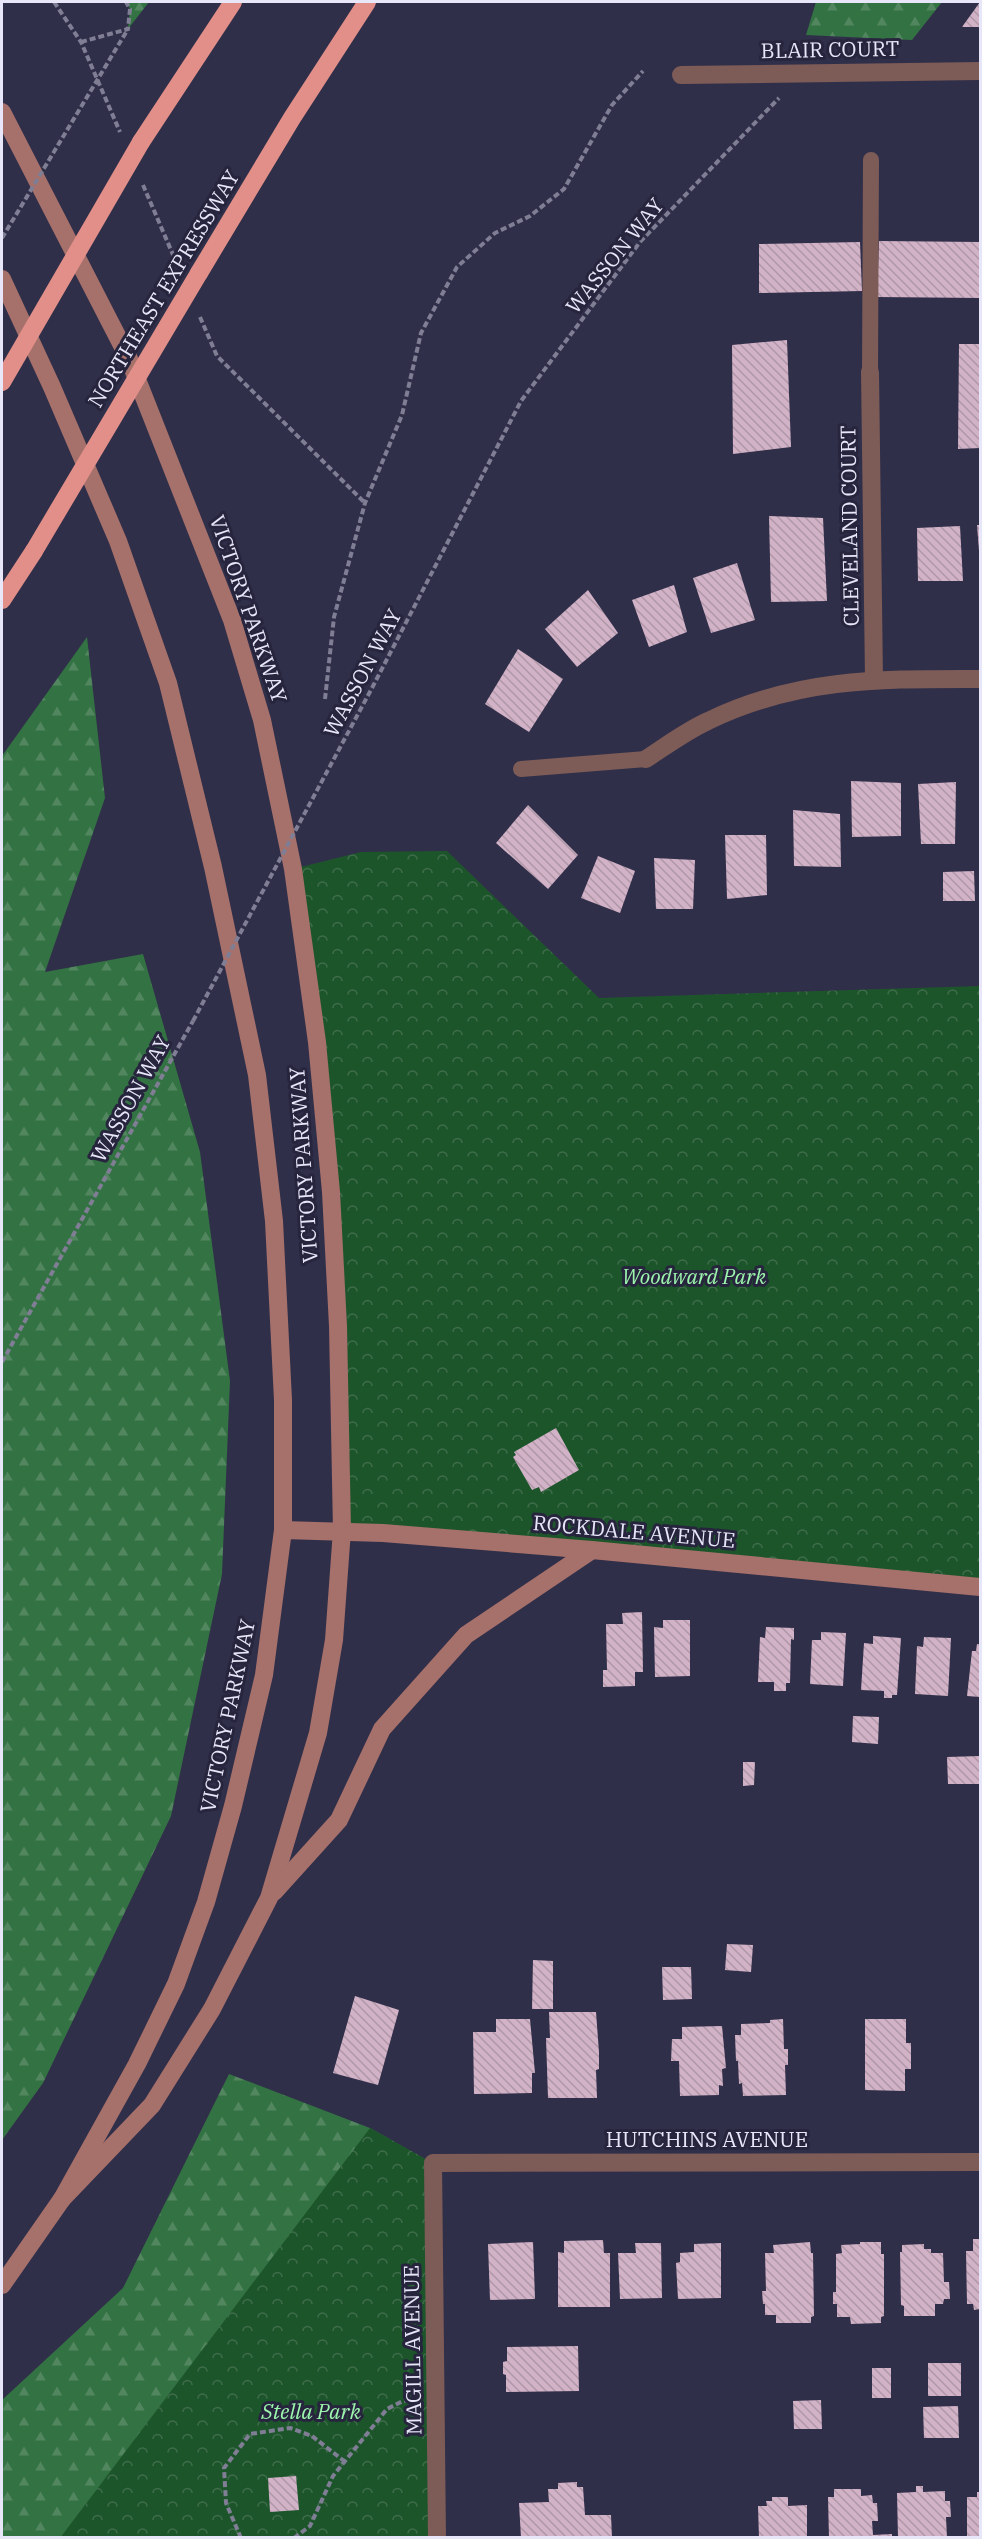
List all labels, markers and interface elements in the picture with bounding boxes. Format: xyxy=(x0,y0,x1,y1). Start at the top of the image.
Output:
street label: BLAIR COURT xyxy=(760,34,899,64)
street label: NORTHEAST EXPRESSWAY xyxy=(81,165,245,412)
street label: WASSON WAY xyxy=(559,192,669,319)
street label: CLEVELAND COURT xyxy=(833,425,865,627)
street label: VICTORY PARKWAY xyxy=(204,511,294,706)
street label: WASSON WAY xyxy=(317,604,408,741)
street label: WASSON WAY xyxy=(84,1030,177,1167)
street label: VICTORY PARKWAY xyxy=(282,1066,324,1264)
park label: Woodward Park xyxy=(622,1262,767,1290)
street label: ROCKDALE AVENUE xyxy=(532,1508,736,1554)
street label: VICTORY PARKWAY xyxy=(193,1617,261,1815)
street label: HUTCHINS AVENUE xyxy=(606,2125,808,2153)
street label: MAGILL AVENUE xyxy=(397,2265,427,2435)
park label: Stella Park xyxy=(260,2397,362,2425)

